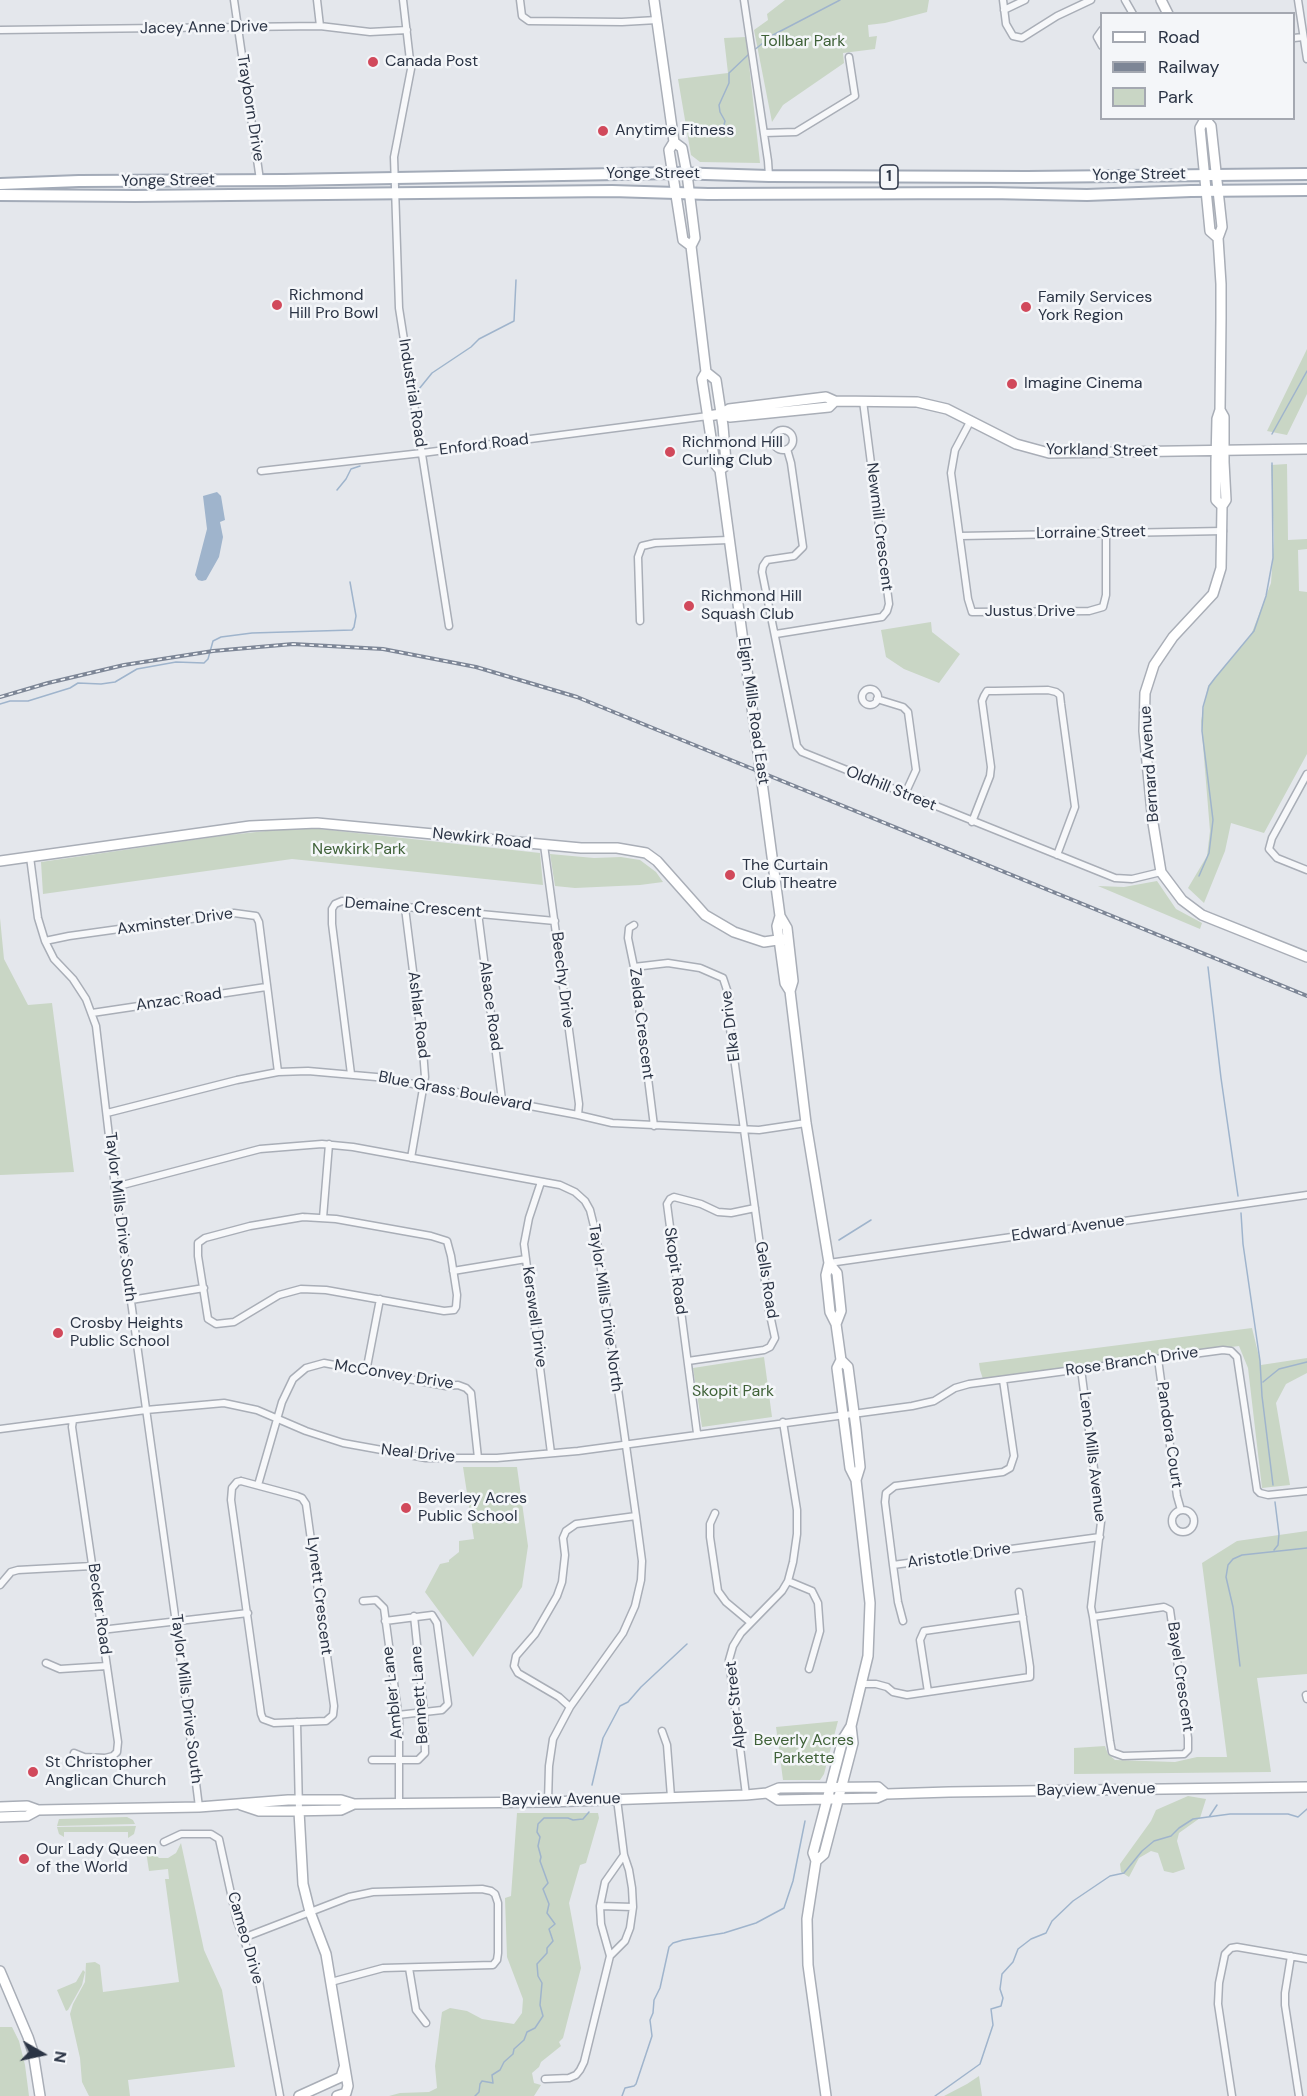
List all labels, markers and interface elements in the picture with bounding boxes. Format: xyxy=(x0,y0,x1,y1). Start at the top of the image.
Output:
legend xyxy=(1100,12,1295,120)
street label: Jacey Anne Drive xyxy=(140,17,268,39)
text: Road xyxy=(1158,25,1200,49)
park label: Tollbar Park xyxy=(761,32,845,52)
place label: Canada Post xyxy=(385,52,478,72)
street label: Trayborn Drive xyxy=(232,53,268,163)
marker: Canada Post xyxy=(366,55,380,69)
text: Railway xyxy=(1158,55,1220,79)
text: Park xyxy=(1158,85,1194,109)
place label: Anytime Fitness xyxy=(615,121,734,141)
marker: Anytime Fitness xyxy=(596,124,610,138)
street label: Yonge Street xyxy=(606,164,700,184)
road number: 1 xyxy=(880,165,898,189)
street label: Yonge Street xyxy=(1092,165,1186,185)
street label: Yonge Street xyxy=(121,171,215,191)
place label: Richmond Hill Pro Bowl xyxy=(289,286,378,324)
place label: Family Services York Region xyxy=(1038,288,1152,326)
marker: Richmond Hill Pro Bowl xyxy=(270,298,284,312)
marker: Family Services York Region xyxy=(1019,300,1033,314)
street label: Industrial Road xyxy=(394,337,430,449)
place label: Imagine Cinema xyxy=(1024,374,1143,394)
marker: Imagine Cinema xyxy=(1005,377,1019,391)
street label: Enford Road xyxy=(438,430,530,460)
place label: Richmond Hill Curling Club xyxy=(682,433,783,471)
street label: Yorkland Street xyxy=(1046,440,1158,462)
marker: Richmond Hill Curling Club xyxy=(663,445,677,459)
street label: Newmill Crescent xyxy=(862,462,896,592)
street label: Lorraine Street xyxy=(1036,522,1146,544)
place label: Richmond Hill Squash Club xyxy=(701,587,802,625)
marker: Richmond Hill Squash Club xyxy=(682,599,696,613)
street label: Justus Drive xyxy=(985,602,1075,622)
street label: Elgin Mills Road East xyxy=(733,636,773,786)
street label: Bernard Avenue xyxy=(1136,705,1164,823)
street label: Oldhill Street xyxy=(843,762,939,816)
street label: Newkirk Road xyxy=(432,824,532,854)
park label: Newkirk Park xyxy=(312,840,406,860)
place label: The Curtain Club Theatre xyxy=(742,856,837,894)
marker: The Curtain Club Theatre xyxy=(723,868,737,882)
street label: Demaine Crescent xyxy=(344,894,482,922)
street label: Axminster Drive xyxy=(116,904,234,940)
street label: Beechy Drive xyxy=(547,931,577,1029)
street label: Alsace Road xyxy=(474,960,506,1052)
street label: Zelda Crescent xyxy=(625,967,657,1081)
street label: Ashlar Road xyxy=(403,970,433,1060)
street label: Anzac Road xyxy=(135,984,223,1016)
street label: Elka Drive xyxy=(717,989,745,1063)
street label: Blue Grass Boulevard xyxy=(377,1068,533,1116)
street label: Taylor Mills Drive South xyxy=(100,1131,140,1303)
street label: Edward Avenue xyxy=(1010,1212,1126,1246)
street label: Taylor Mills Drive North xyxy=(584,1223,626,1393)
street label: Skopit Road xyxy=(659,1226,691,1316)
street label: Gells Road xyxy=(750,1240,782,1320)
street label: Kerswell Drive xyxy=(517,1265,551,1369)
place label: Crosby Heights Public School xyxy=(70,1314,183,1352)
marker: Crosby Heights Public School xyxy=(51,1326,65,1340)
street label: Rose Branch Drive xyxy=(1064,1343,1200,1381)
street label: McConvey Drive xyxy=(333,1356,455,1394)
street label: Pandora Court xyxy=(1152,1380,1186,1490)
park label: Skopit Park xyxy=(692,1382,774,1402)
street label: Leno Mills Avenue xyxy=(1074,1391,1110,1523)
street label: Neal Drive xyxy=(380,1441,456,1467)
place label: Beverley Acres Public School xyxy=(418,1489,527,1527)
marker: Beverley Acres Public School xyxy=(399,1501,413,1515)
street label: Lynett Crescent xyxy=(302,1536,336,1656)
street label: Aristotle Drive xyxy=(906,1539,1012,1573)
street label: Becker Road xyxy=(83,1562,115,1656)
street label: Taylor Mills Drive South xyxy=(166,1613,206,1785)
street label: Bayel Crescent xyxy=(1163,1621,1197,1733)
street label: Bennett Lane xyxy=(407,1645,433,1745)
street label: Ambler Lane xyxy=(379,1646,407,1740)
street label: Alper Street xyxy=(722,1660,750,1750)
park label: Beverly Acres Parkette xyxy=(754,1731,854,1769)
place label: St Christopher Anglican Church xyxy=(45,1753,166,1791)
marker: St Christopher Anglican Church xyxy=(26,1765,40,1779)
street label: Bayview Avenue xyxy=(1036,1779,1156,1801)
street label: Bayview Avenue xyxy=(501,1789,621,1811)
place label: Our Lady Queen of the World xyxy=(36,1840,157,1878)
marker: Our Lady Queen of the World xyxy=(17,1852,31,1866)
street label: Cameo Drive xyxy=(223,1890,267,1986)
north arrow xyxy=(12,2024,72,2084)
text: N xyxy=(49,2049,72,2064)

